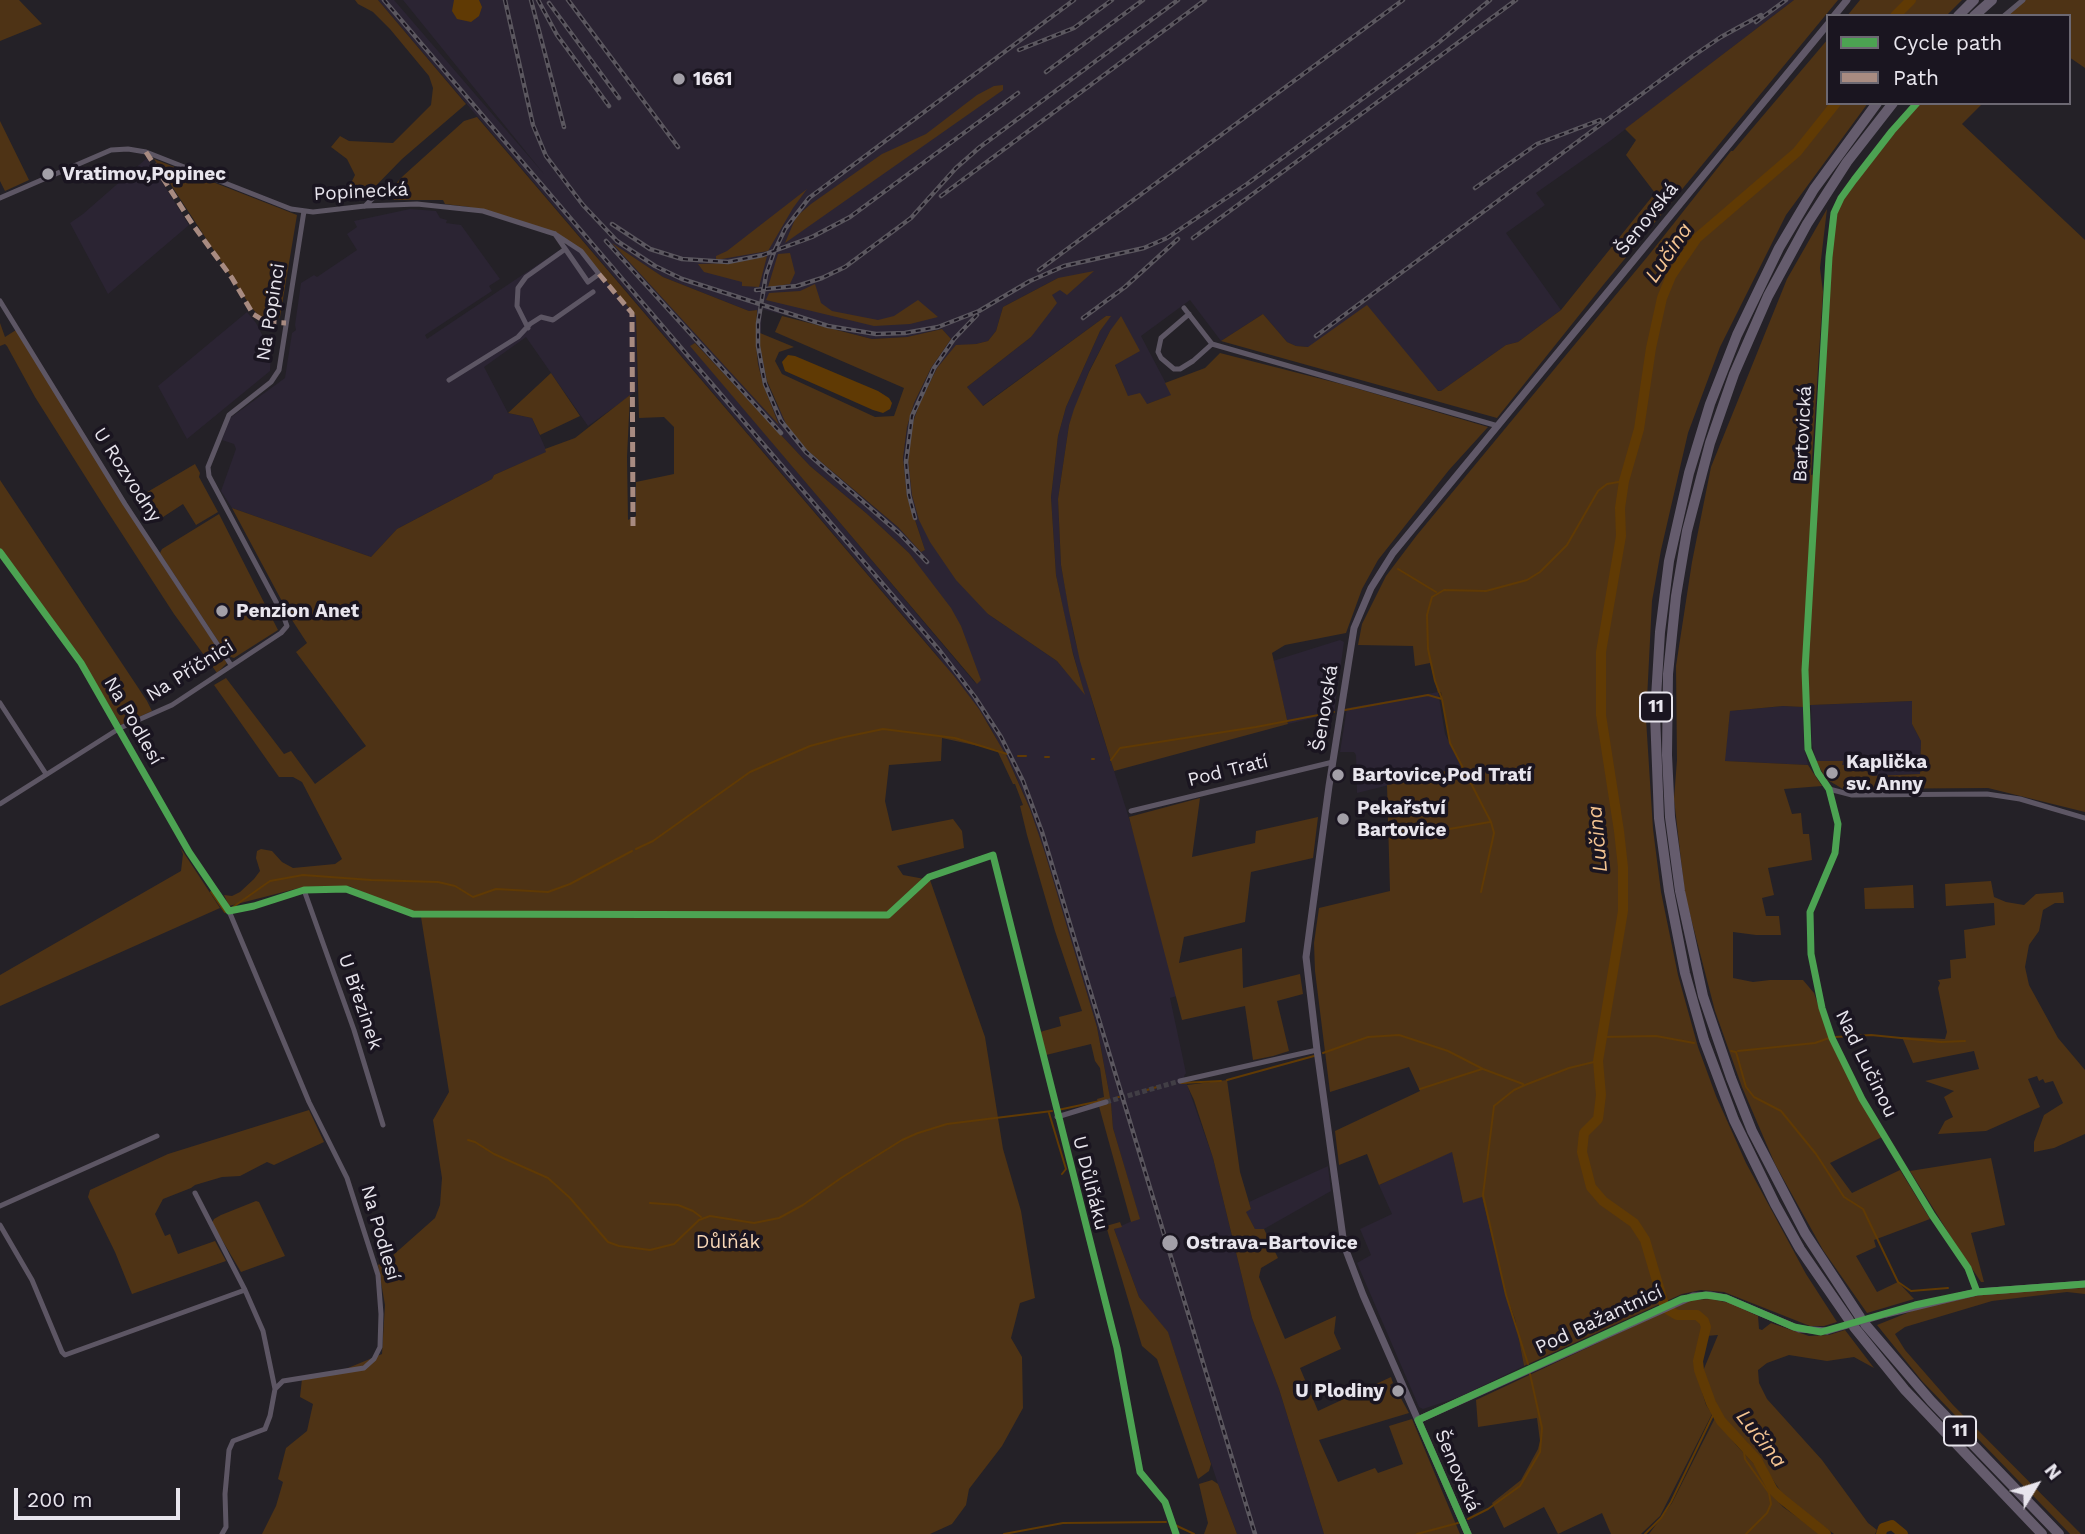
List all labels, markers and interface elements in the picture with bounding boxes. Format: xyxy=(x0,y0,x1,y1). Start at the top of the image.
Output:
legend xyxy=(1826,14,2071,105)
text: Cycle path xyxy=(1893,30,2002,55)
text: Path xyxy=(1893,65,1939,90)
place label: 1661 xyxy=(693,68,732,90)
marker: 1661 xyxy=(671,71,687,87)
place label: Vratimov,Popinec xyxy=(62,163,226,185)
marker: Vratimov,Popinec xyxy=(40,166,56,182)
street label: Popinecká xyxy=(313,178,409,206)
street label: Šenovská xyxy=(1611,178,1683,260)
water label: Lučina xyxy=(1640,218,1698,288)
street label: Na Popinci xyxy=(252,262,290,362)
street label: Bartovická xyxy=(1789,385,1817,483)
street label: U Rozvodny xyxy=(88,423,166,527)
place label: Penzion Anet xyxy=(236,600,359,622)
marker: Penzion Anet xyxy=(214,603,230,619)
street label: Na Příčnici xyxy=(142,635,238,707)
street label: Šenovská xyxy=(1307,663,1343,753)
street label: Na Podlesí xyxy=(99,673,167,769)
road number: 11 xyxy=(1640,692,1672,722)
street label: Pod Tratí xyxy=(1185,750,1271,792)
place label: Kaplička sv. Anny xyxy=(1846,751,1927,795)
place label: Bartovice,Pod Tratí xyxy=(1352,764,1532,786)
marker: Kaplička sv. Anny xyxy=(1824,765,1840,781)
marker: Bartovice,Pod Tratí xyxy=(1330,767,1346,783)
place label: Pekařství Bartovice xyxy=(1357,797,1446,841)
water label: Lučina xyxy=(1583,805,1613,873)
marker: Pekařství Bartovice xyxy=(1335,811,1351,827)
street label: U Březinek xyxy=(333,951,387,1053)
street label: Nad Lučinou xyxy=(1830,1007,1902,1121)
street label: U Důlňáku xyxy=(1067,1134,1113,1232)
street label: Na Podlesí xyxy=(356,1183,404,1283)
park label: Důlňák xyxy=(696,1231,760,1253)
place label: Ostrava-Bartovice xyxy=(1186,1232,1358,1254)
marker: Ostrava-Bartovice xyxy=(1160,1233,1180,1253)
street label: Pod Bažantnicí xyxy=(1532,1281,1666,1359)
place label: U Plodiny xyxy=(1295,1380,1384,1402)
marker: U Plodiny xyxy=(1390,1383,1406,1399)
water label: Lučina xyxy=(1731,1405,1791,1473)
road number: 11 xyxy=(1944,1416,1976,1446)
street label: Šenovská xyxy=(1429,1426,1485,1516)
north arrow xyxy=(2001,1450,2071,1520)
text: N xyxy=(2040,1459,2066,1484)
scale bar xyxy=(18,1474,184,1518)
text: 200 m xyxy=(27,1487,93,1512)

